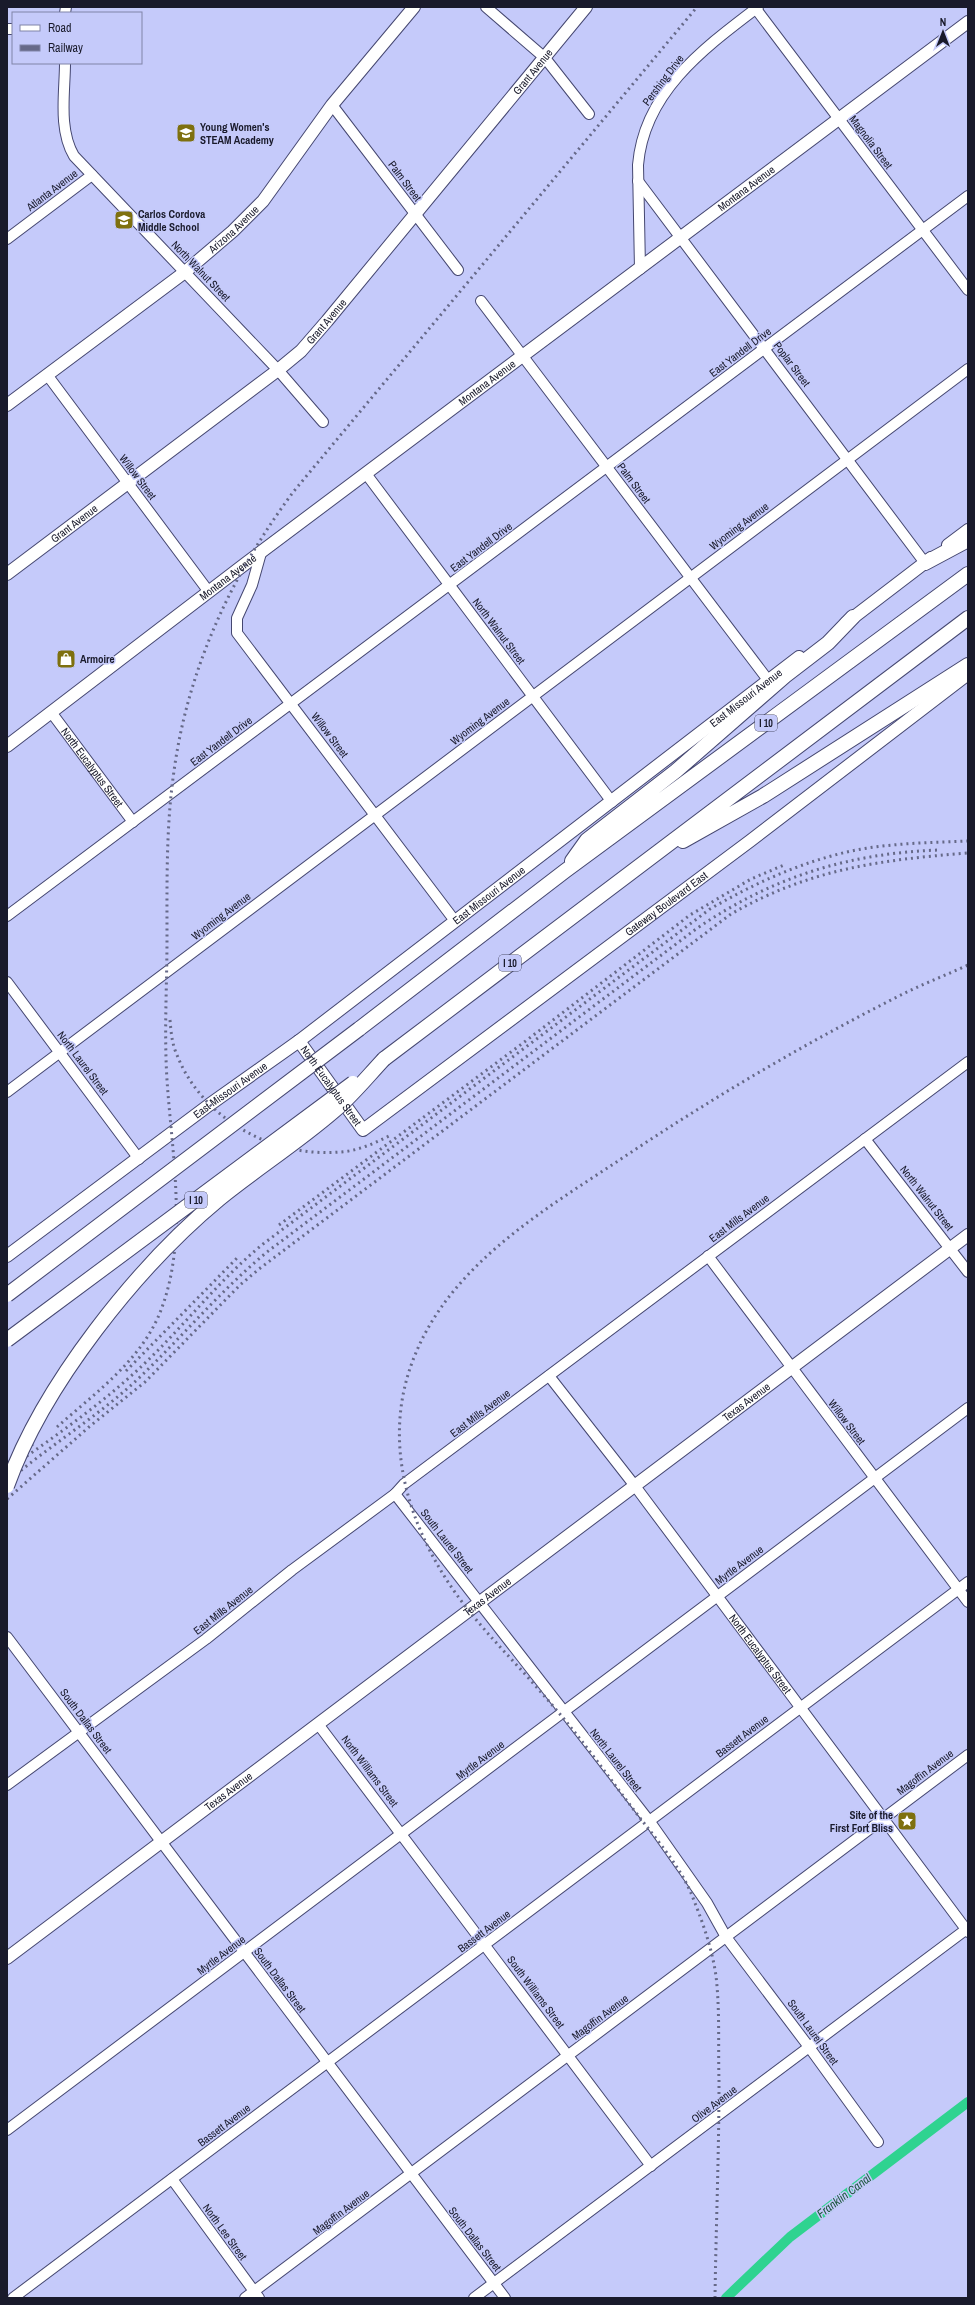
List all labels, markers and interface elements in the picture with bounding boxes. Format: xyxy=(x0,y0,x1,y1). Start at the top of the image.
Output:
legend xyxy=(12,12,142,64)
north arrow xyxy=(923,12,963,52)
text: N xyxy=(940,15,946,29)
text: Road xyxy=(48,20,72,36)
text: Railway xyxy=(48,40,83,56)
street label: Grant Avenue xyxy=(510,46,556,97)
street label: Pershing Drive xyxy=(639,52,687,108)
street label: Magnolia Street xyxy=(846,112,896,172)
place label: Young Women's STEAM Academy xyxy=(200,120,274,147)
school or university icon: Young Women's STEAM Academy xyxy=(175,122,197,144)
street label: Palm Street xyxy=(385,158,425,204)
street label: Montana Avenue xyxy=(715,162,777,214)
street label: Atlanta Avenue xyxy=(23,166,80,214)
street label: Arizona Avenue xyxy=(205,202,262,257)
place label: Carlos Cordova Middle School xyxy=(138,207,205,234)
school or university icon: Carlos Cordova Middle School xyxy=(113,209,135,231)
street label: North Walnut Street xyxy=(169,238,234,305)
street label: Grant Avenue xyxy=(303,296,349,347)
street label: East Yandell Drive xyxy=(706,324,774,380)
street label: Poplar Street xyxy=(771,339,814,390)
street label: Montana Avenue xyxy=(456,357,518,409)
street label: Willow Street xyxy=(116,452,160,503)
street label: Palm Street xyxy=(614,460,654,506)
street label: Wyoming Avenue xyxy=(707,499,771,553)
street label: Grant Avenue xyxy=(48,501,100,546)
street label: East Yandell Drive xyxy=(447,519,515,575)
street label: Montana Avenue xyxy=(197,551,259,603)
street label: North Walnut Street xyxy=(470,595,529,667)
shop icon: Armoire xyxy=(55,648,77,670)
place label: Armoire xyxy=(80,652,115,666)
street label: East Missouri Avenue xyxy=(707,666,785,730)
street label: Wyoming Avenue xyxy=(448,694,512,748)
street label: Willow Street xyxy=(308,710,352,761)
street label: East Yandell Drive xyxy=(187,713,255,769)
road number: I 10 xyxy=(755,715,777,731)
street label: North Eucalyptus Street xyxy=(58,725,127,810)
street label: East Missouri Avenue xyxy=(450,863,528,927)
street label: Gateway Boulevard East xyxy=(622,868,711,939)
street label: Wyoming Avenue xyxy=(189,889,253,943)
road number: I 10 xyxy=(499,955,521,971)
street label: North Laurel Street xyxy=(54,1028,112,1098)
street label: North Eucalyptus Street xyxy=(298,1043,365,1129)
street label: East Missouri Avenue xyxy=(190,1059,270,1121)
street label: North Walnut Street xyxy=(897,1163,957,1234)
street label: East Mills Avenue xyxy=(706,1191,772,1245)
road number: I 10 xyxy=(185,1192,207,1208)
street label: Texas Avenue xyxy=(720,1379,773,1424)
street label: East Mills Avenue xyxy=(447,1386,513,1440)
street label: Willow Street xyxy=(825,1397,869,1448)
street label: South Laurel Street xyxy=(418,1506,477,1576)
street label: Myrtle Avenue xyxy=(712,1542,766,1588)
street label: Texas Avenue xyxy=(461,1574,514,1619)
street label: East Mills Avenue xyxy=(191,1582,255,1638)
street label: North Eucalyptus Street xyxy=(726,1611,795,1697)
street label: South Dallas Street xyxy=(57,1686,115,1757)
street label: Bassett Avenue xyxy=(713,1712,771,1760)
street label: North Laurel Street xyxy=(587,1726,645,1795)
street label: North Williams Street xyxy=(339,1733,402,1810)
street label: Myrtle Avenue xyxy=(453,1737,507,1783)
street label: Magoffin Avenue xyxy=(894,1746,956,1798)
street label: Texas Avenue xyxy=(202,1769,255,1814)
place label: Site of the First Fort Bliss xyxy=(830,1808,893,1835)
place icon: Site of the First Fort Bliss xyxy=(896,1810,918,1832)
street label: Bassett Avenue xyxy=(455,1907,513,1955)
street label: Myrtle Avenue xyxy=(194,1932,248,1978)
street label: South Dallas Street xyxy=(251,1945,309,2016)
street label: South Williams Street xyxy=(504,1953,568,2031)
street label: Magoffin Avenue xyxy=(569,1991,631,2043)
street label: South Laurel Street xyxy=(784,1996,842,2068)
street label: Olive Avenue xyxy=(688,2082,740,2126)
street label: Bassett Avenue xyxy=(195,2101,253,2149)
water label: Franklin Canal xyxy=(814,2170,875,2222)
street label: Magoffin Avenue xyxy=(310,2186,372,2238)
street label: North Lee Street xyxy=(200,2201,250,2263)
street label: South Dallas Street xyxy=(446,2204,505,2274)

